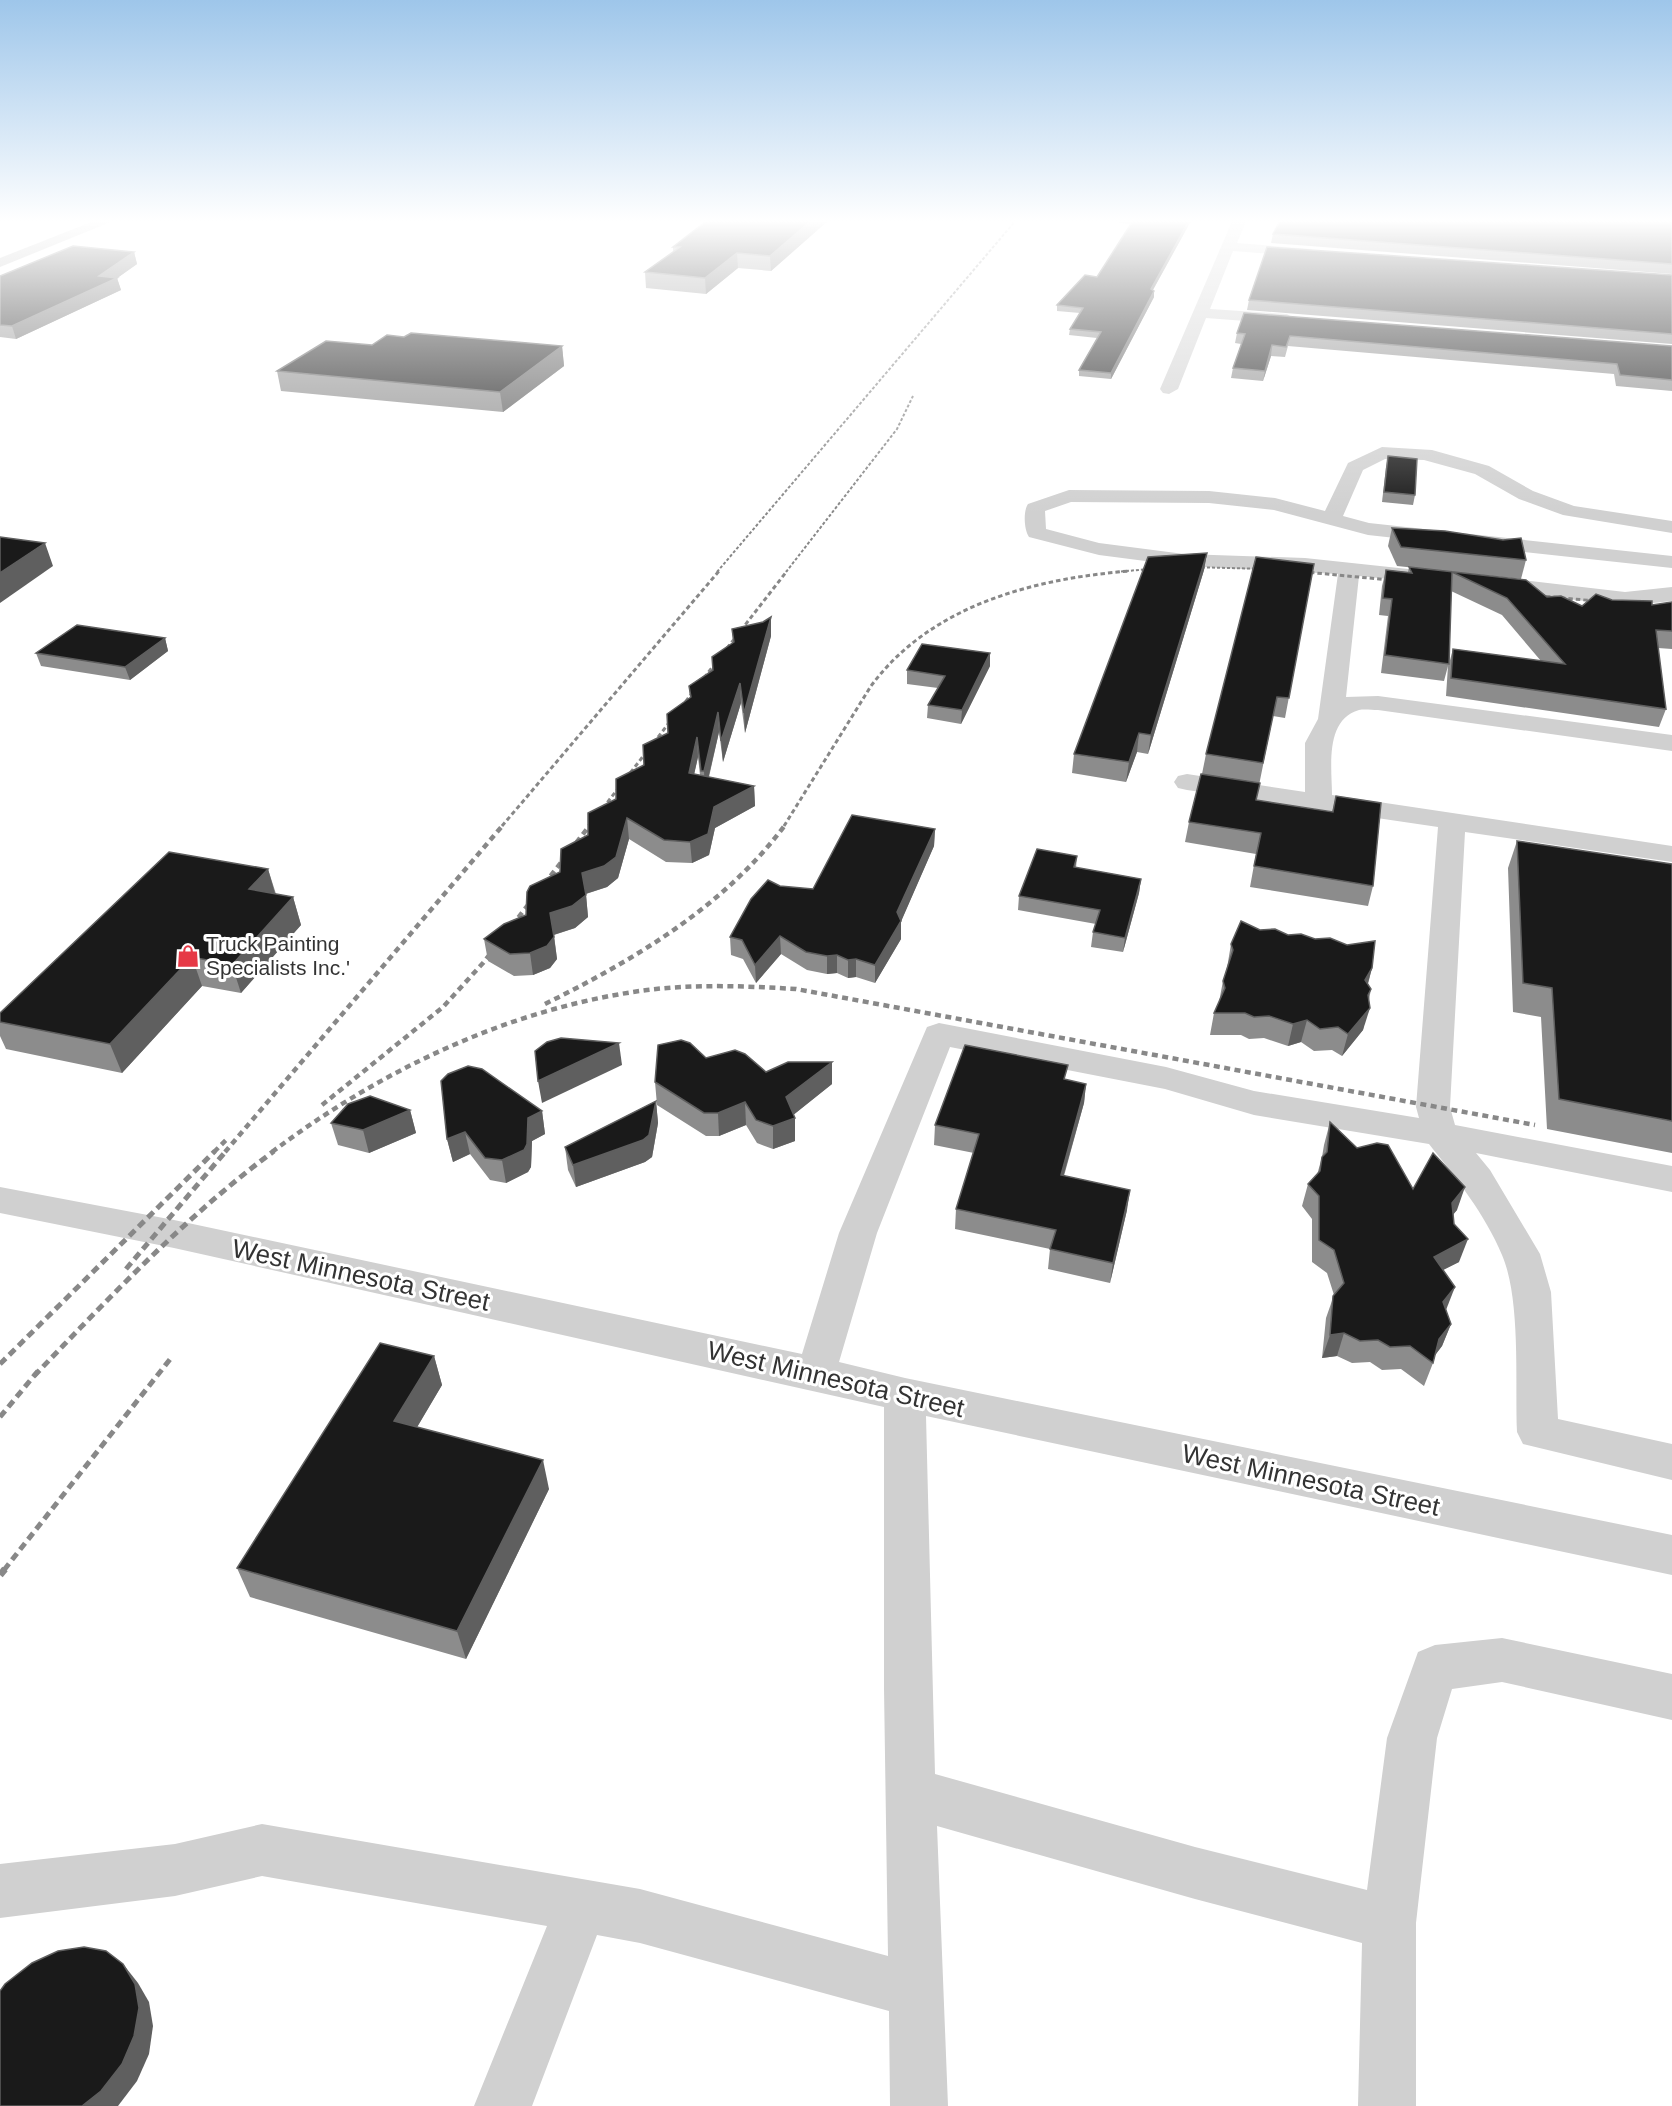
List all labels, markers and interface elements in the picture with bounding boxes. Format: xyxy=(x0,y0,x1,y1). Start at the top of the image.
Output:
place label: Truck Painting Specialists Inc.' xyxy=(206,932,350,979)
shop icon: Truck Painting Specialists Inc.' xyxy=(175,943,201,969)
street label: West Minnesota Street xyxy=(229,1233,493,1317)
street label: West Minnesota Street xyxy=(705,1335,968,1423)
street label: West Minnesota Street xyxy=(1179,1438,1443,1522)

